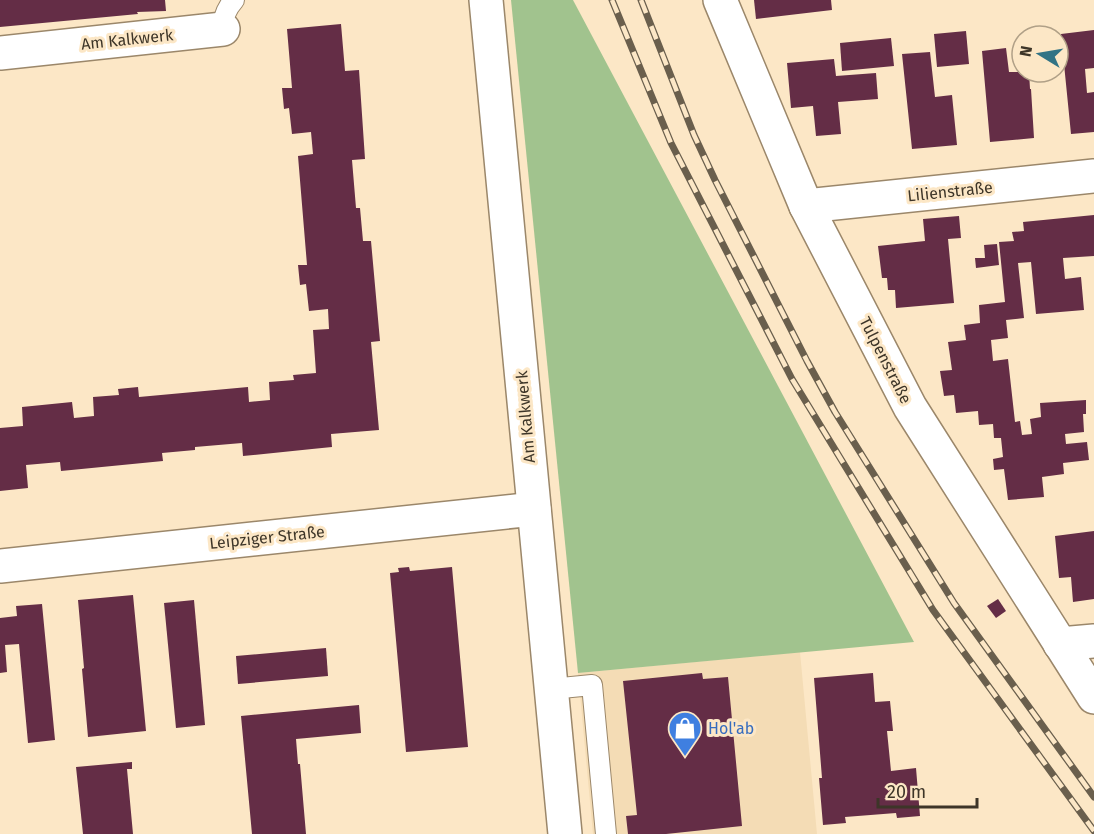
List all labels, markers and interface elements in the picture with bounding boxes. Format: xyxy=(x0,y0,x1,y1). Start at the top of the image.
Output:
north arrow xyxy=(1010,24,1070,84)
street label: Am Kalkwerk xyxy=(80,25,175,54)
text: N xyxy=(1015,44,1036,58)
street label: Lilienstraße xyxy=(907,178,994,205)
street label: Tulpenstraße xyxy=(856,314,916,407)
street label: Am Kalkwerk xyxy=(512,369,539,464)
street label: Leipziger Straße xyxy=(208,522,326,553)
shop icon: Hol'ab xyxy=(667,710,703,757)
place label: Hol'ab xyxy=(708,719,754,738)
scale bar xyxy=(878,771,977,809)
text: 20 m xyxy=(887,781,926,803)

